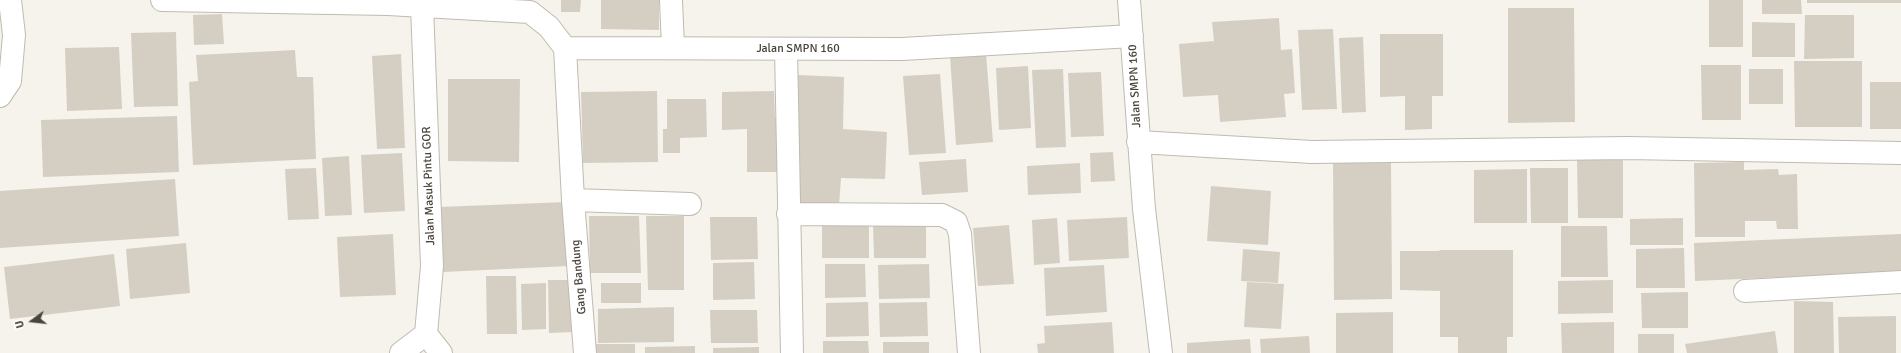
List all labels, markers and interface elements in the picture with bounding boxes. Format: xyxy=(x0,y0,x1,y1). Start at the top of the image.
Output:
street label: Jalan SMPN 160 xyxy=(756,42,840,56)
street label: Jalan SMPN 160 xyxy=(1126,44,1144,128)
street label: Jalan Masuk Pintu GOR xyxy=(420,126,438,246)
street label: Gang Bandung xyxy=(569,239,589,315)
north arrow xyxy=(12,301,52,341)
text: U xyxy=(13,319,27,330)

